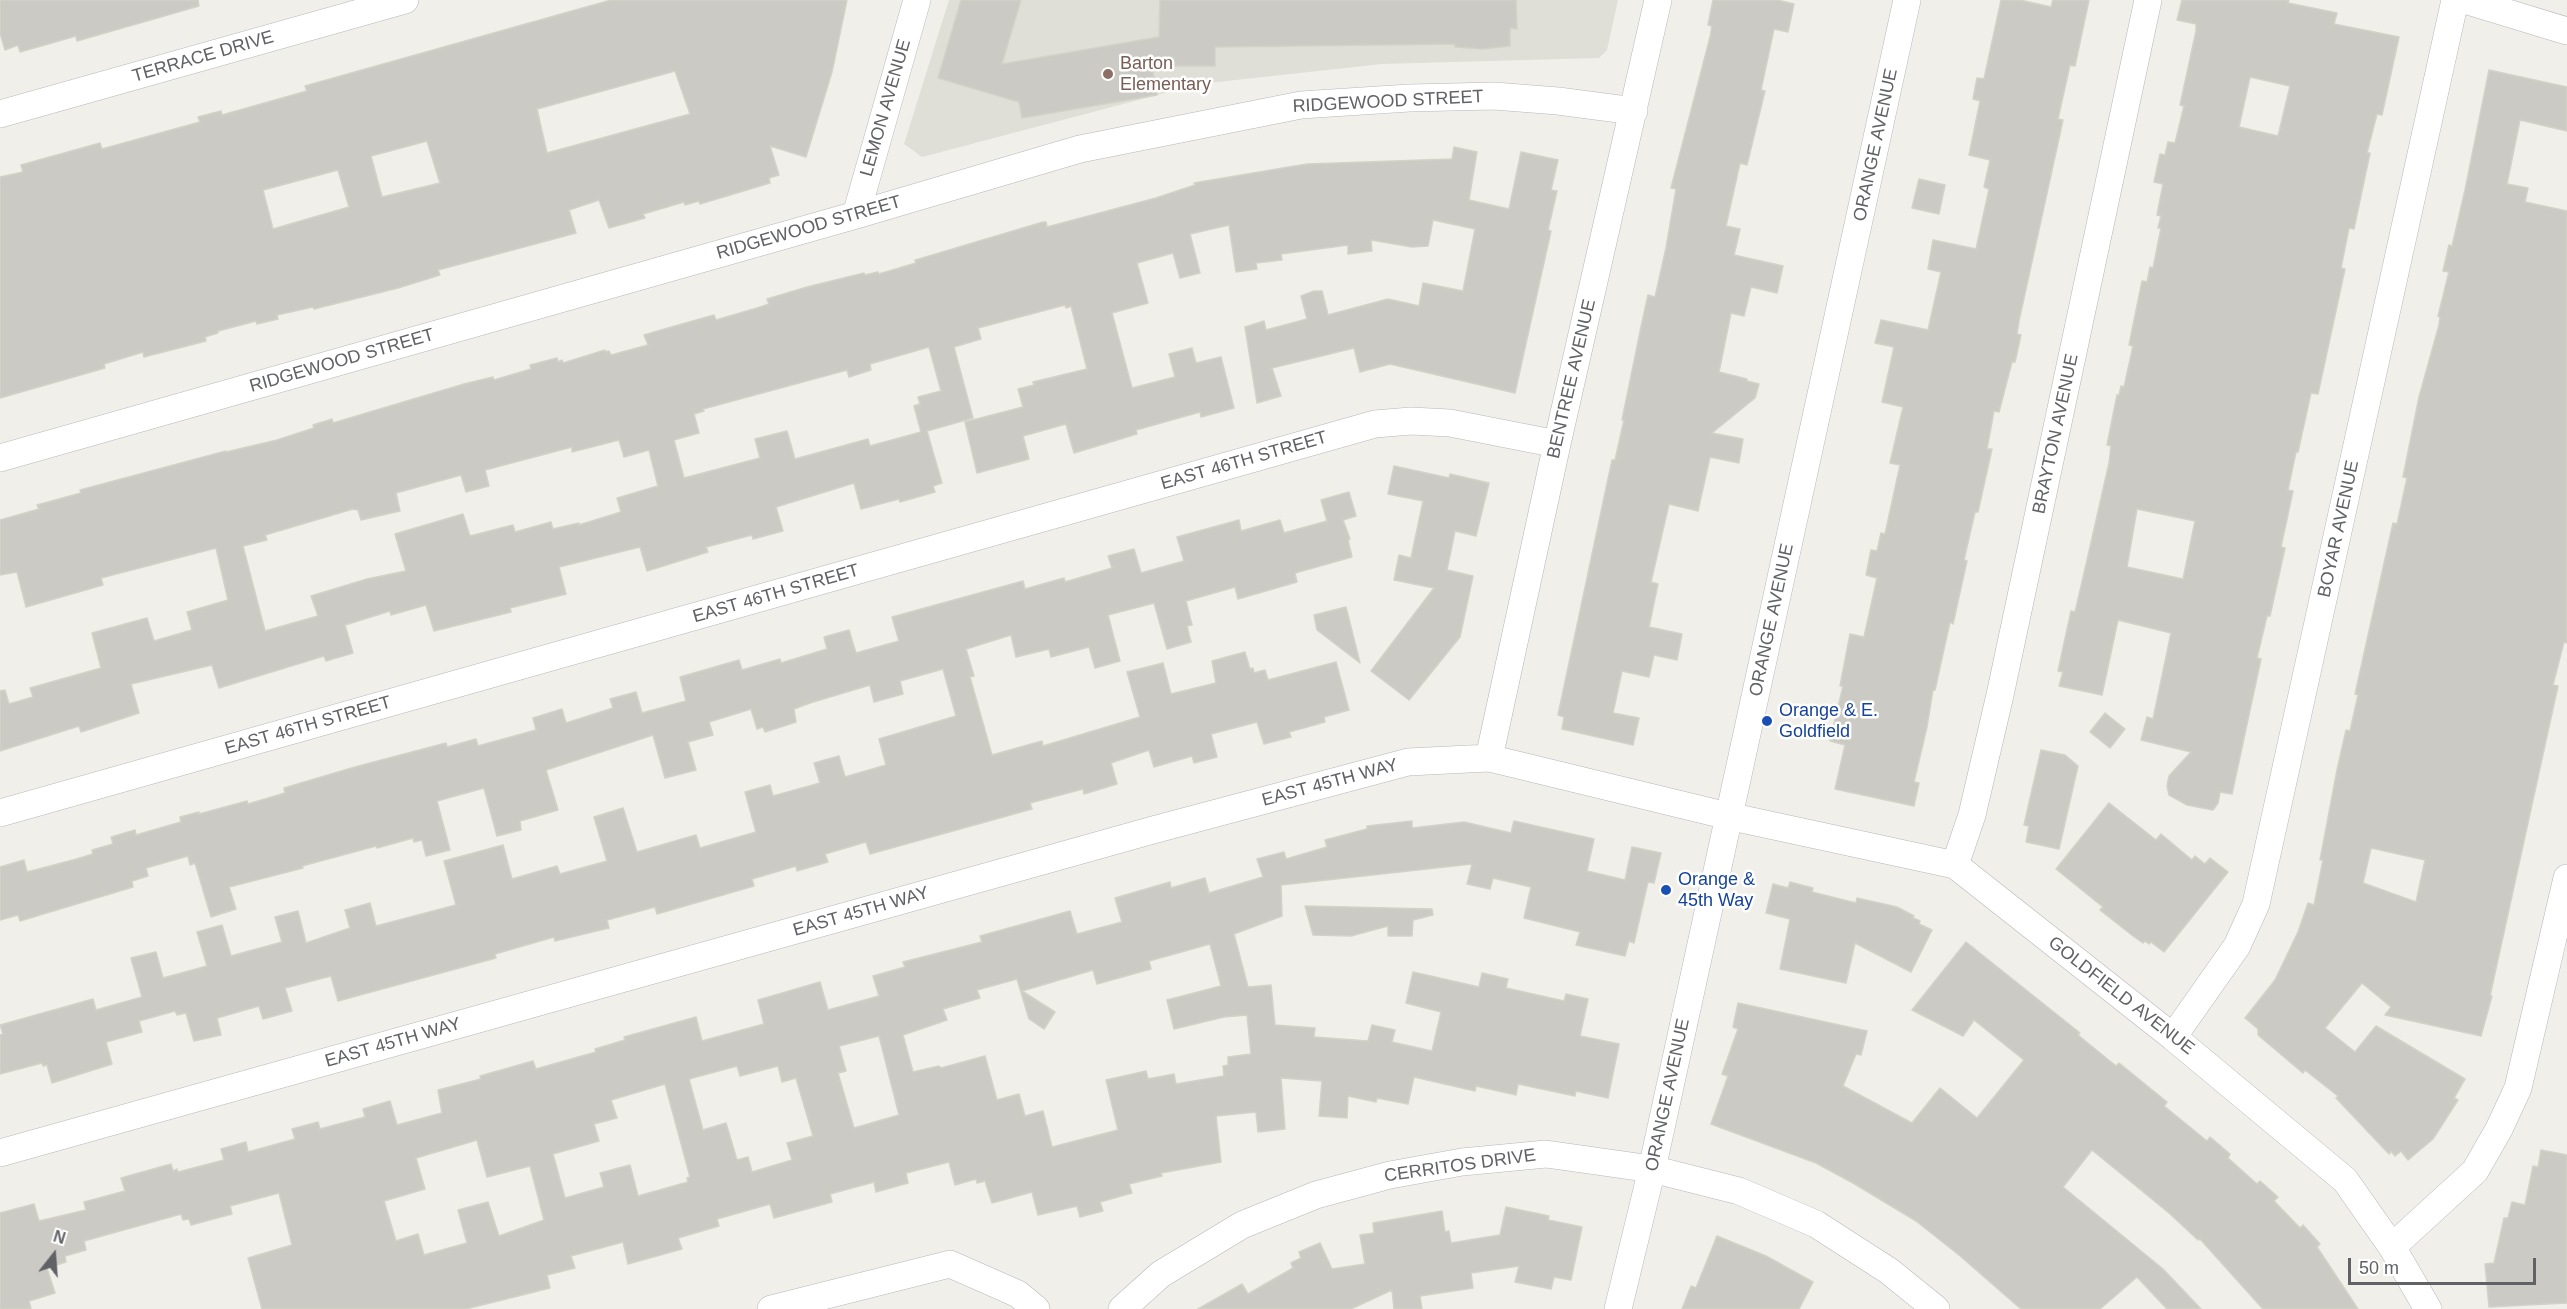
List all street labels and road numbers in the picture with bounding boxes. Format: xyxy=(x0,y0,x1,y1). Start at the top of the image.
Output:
street label: TERRACE DRIVE xyxy=(130,26,276,88)
street label: LEMON AVENUE xyxy=(856,37,916,179)
street label: ORANGE AVENUE xyxy=(1849,67,1903,223)
street label: RIDGEWOOD STREET xyxy=(1292,86,1484,118)
street label: RIDGEWOOD STREET xyxy=(714,191,904,265)
street label: BENTREE AVENUE xyxy=(1543,297,1601,461)
street label: RIDGEWOOD STREET xyxy=(247,324,437,398)
street label: BRAYTON AVENUE xyxy=(2028,352,2084,516)
street label: EAST 46TH STREET xyxy=(1158,427,1330,495)
street label: BOYAR AVENUE xyxy=(2314,459,2364,599)
street label: ORANGE AVENUE xyxy=(1745,542,1799,698)
street label: EAST 46TH STREET xyxy=(690,560,862,628)
street label: EAST 46TH STREET xyxy=(222,692,394,760)
street label: EAST 45TH WAY xyxy=(1260,754,1400,812)
street label: EAST 45TH WAY xyxy=(791,882,931,942)
street label: GOLDFIELD AVENUE xyxy=(2044,932,2198,1060)
street label: EAST 45TH WAY xyxy=(323,1013,463,1073)
street label: ORANGE AVENUE xyxy=(1641,1017,1695,1173)
street label: CERRITOS DRIVE xyxy=(1383,1145,1537,1187)

